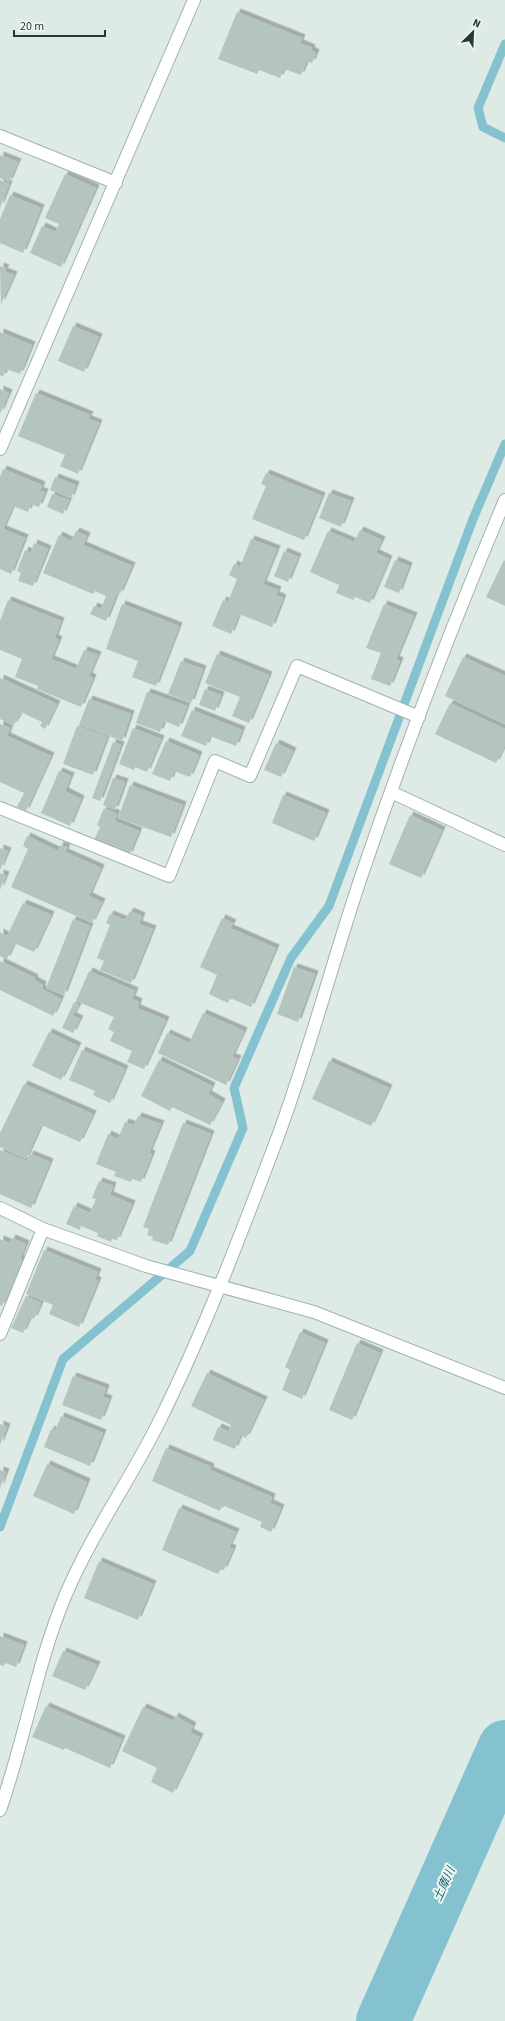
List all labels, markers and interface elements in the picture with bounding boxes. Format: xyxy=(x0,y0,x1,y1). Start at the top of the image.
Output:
scale bar xyxy=(14,12,105,38)
north arrow xyxy=(453,12,493,52)
text: N xyxy=(470,15,483,32)
text: 20 m xyxy=(20,18,44,35)
water label: 土庫川 xyxy=(429,1862,460,1904)

